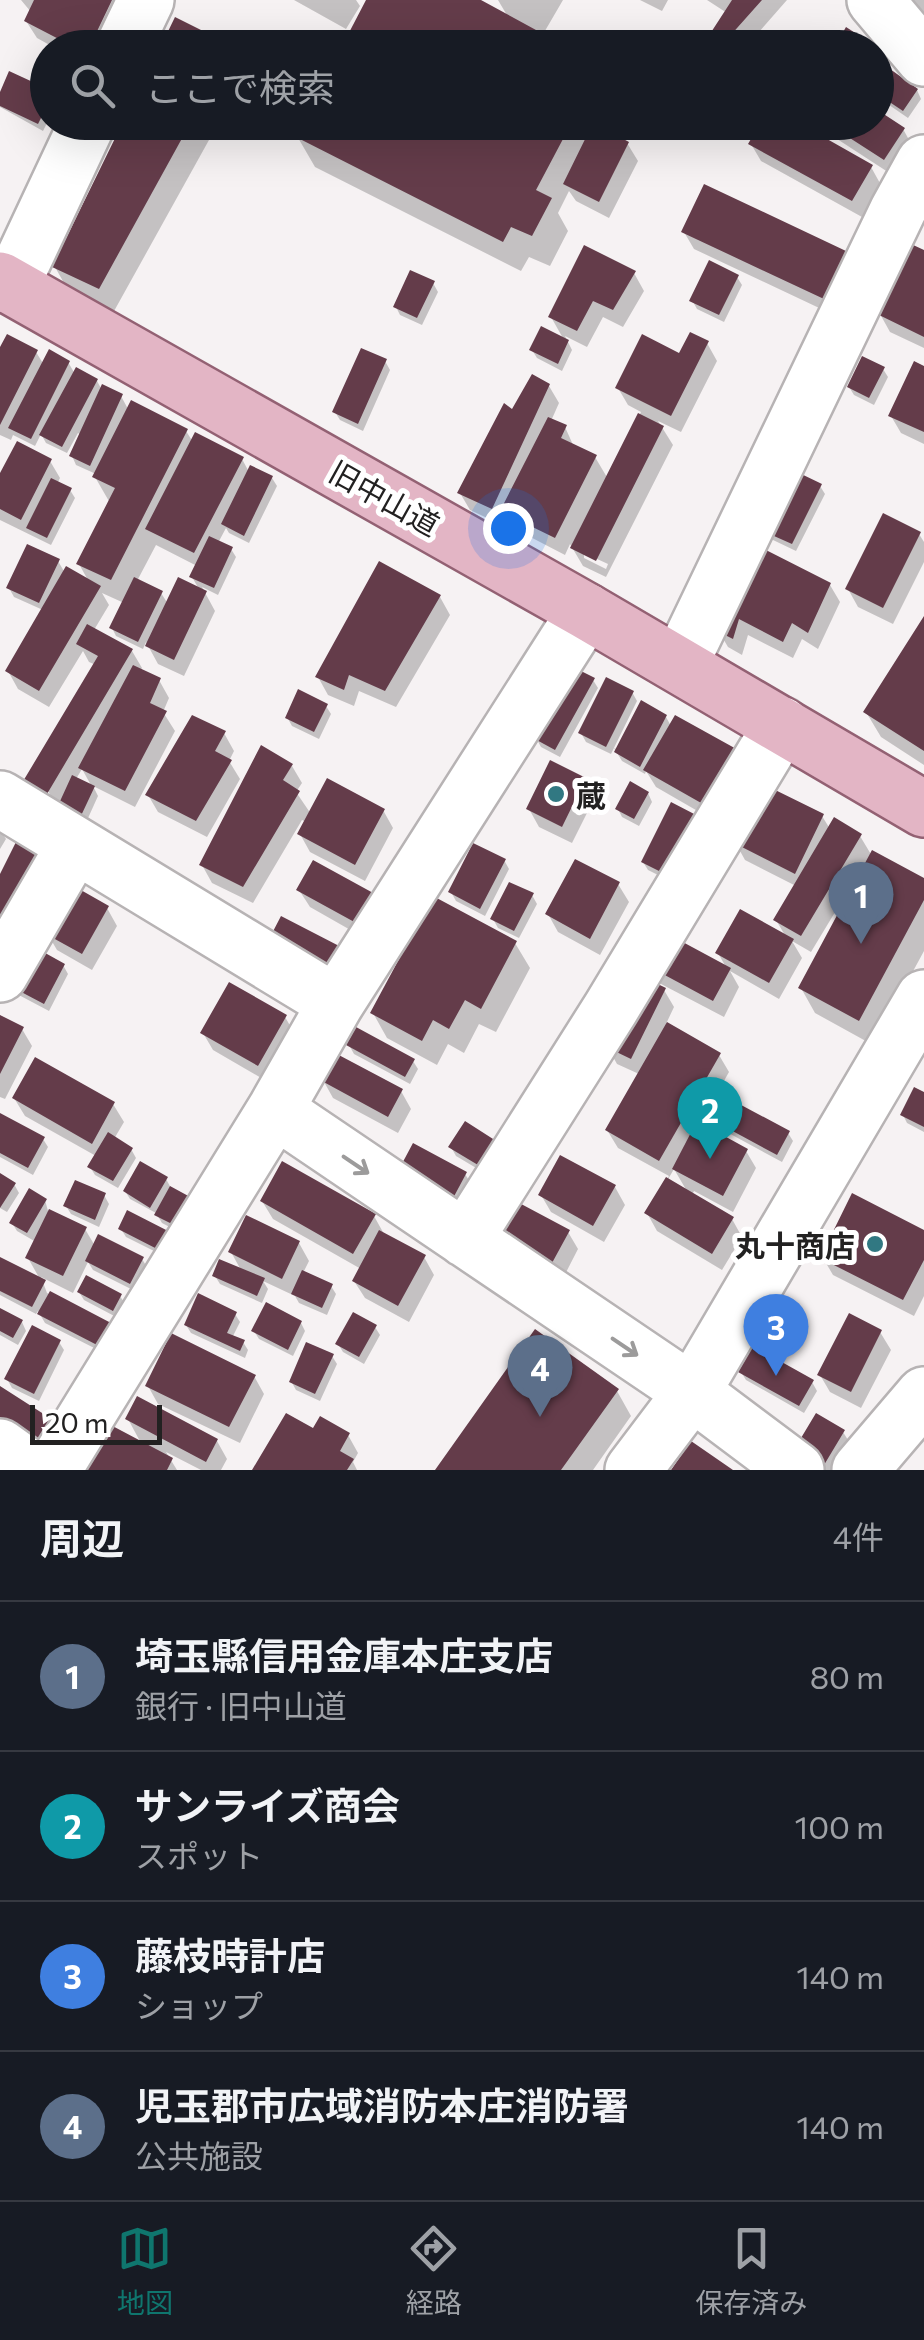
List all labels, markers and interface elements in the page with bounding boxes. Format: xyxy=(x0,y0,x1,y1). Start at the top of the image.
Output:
search box xyxy=(30,30,894,140)
icon: search xyxy=(65,58,120,113)
text: ここで検索 xyxy=(145,63,335,110)
street label: 旧中山道 xyxy=(324,452,446,542)
your location xyxy=(483,503,534,554)
place label: 蔵 xyxy=(576,776,606,813)
marker: 蔵 xyxy=(545,783,567,805)
pin: 1 xyxy=(828,862,894,944)
pin: 2 xyxy=(678,1076,742,1159)
one-way arrow xyxy=(341,1154,369,1175)
place label: 丸十商店 xyxy=(735,1226,855,1263)
marker: 丸十商店 xyxy=(864,1233,886,1255)
pin: 3 xyxy=(744,1294,808,1376)
pin: 4 xyxy=(508,1334,572,1417)
one-way arrow xyxy=(610,1336,638,1357)
scale bar xyxy=(30,1400,162,1444)
text: 20 m xyxy=(45,1405,109,1439)
text: 周辺 xyxy=(40,1511,124,1563)
text: 4件 xyxy=(833,1516,884,1556)
text: 埼玉縣信用金庫本庄支店 xyxy=(135,1631,553,1678)
text: 1 xyxy=(65,1656,80,1696)
text: 80 m xyxy=(810,1656,884,1696)
text: 銀行 · 旧中山道 xyxy=(135,1685,347,1725)
text: サンライズ商会 xyxy=(135,1781,400,1828)
text: 2 xyxy=(63,1806,82,1846)
text: 100 m xyxy=(795,1806,884,1846)
text: スポット xyxy=(135,1835,263,1875)
text: 藤枝時計店 xyxy=(135,1931,325,1978)
text: 3 xyxy=(63,1956,82,1996)
text: 140 m xyxy=(796,1956,884,1996)
text: ショップ xyxy=(135,1985,263,2025)
text: 児玉郡市広域消防本庄消防署 xyxy=(135,2081,629,2128)
text: 4 xyxy=(63,2106,82,2146)
text: 140 m xyxy=(796,2106,884,2146)
text: 公共施設 xyxy=(135,2135,263,2175)
tab: 地図 xyxy=(117,2221,173,2321)
tab: 経路 xyxy=(406,2221,462,2321)
tab: 保存済み xyxy=(695,2221,807,2321)

